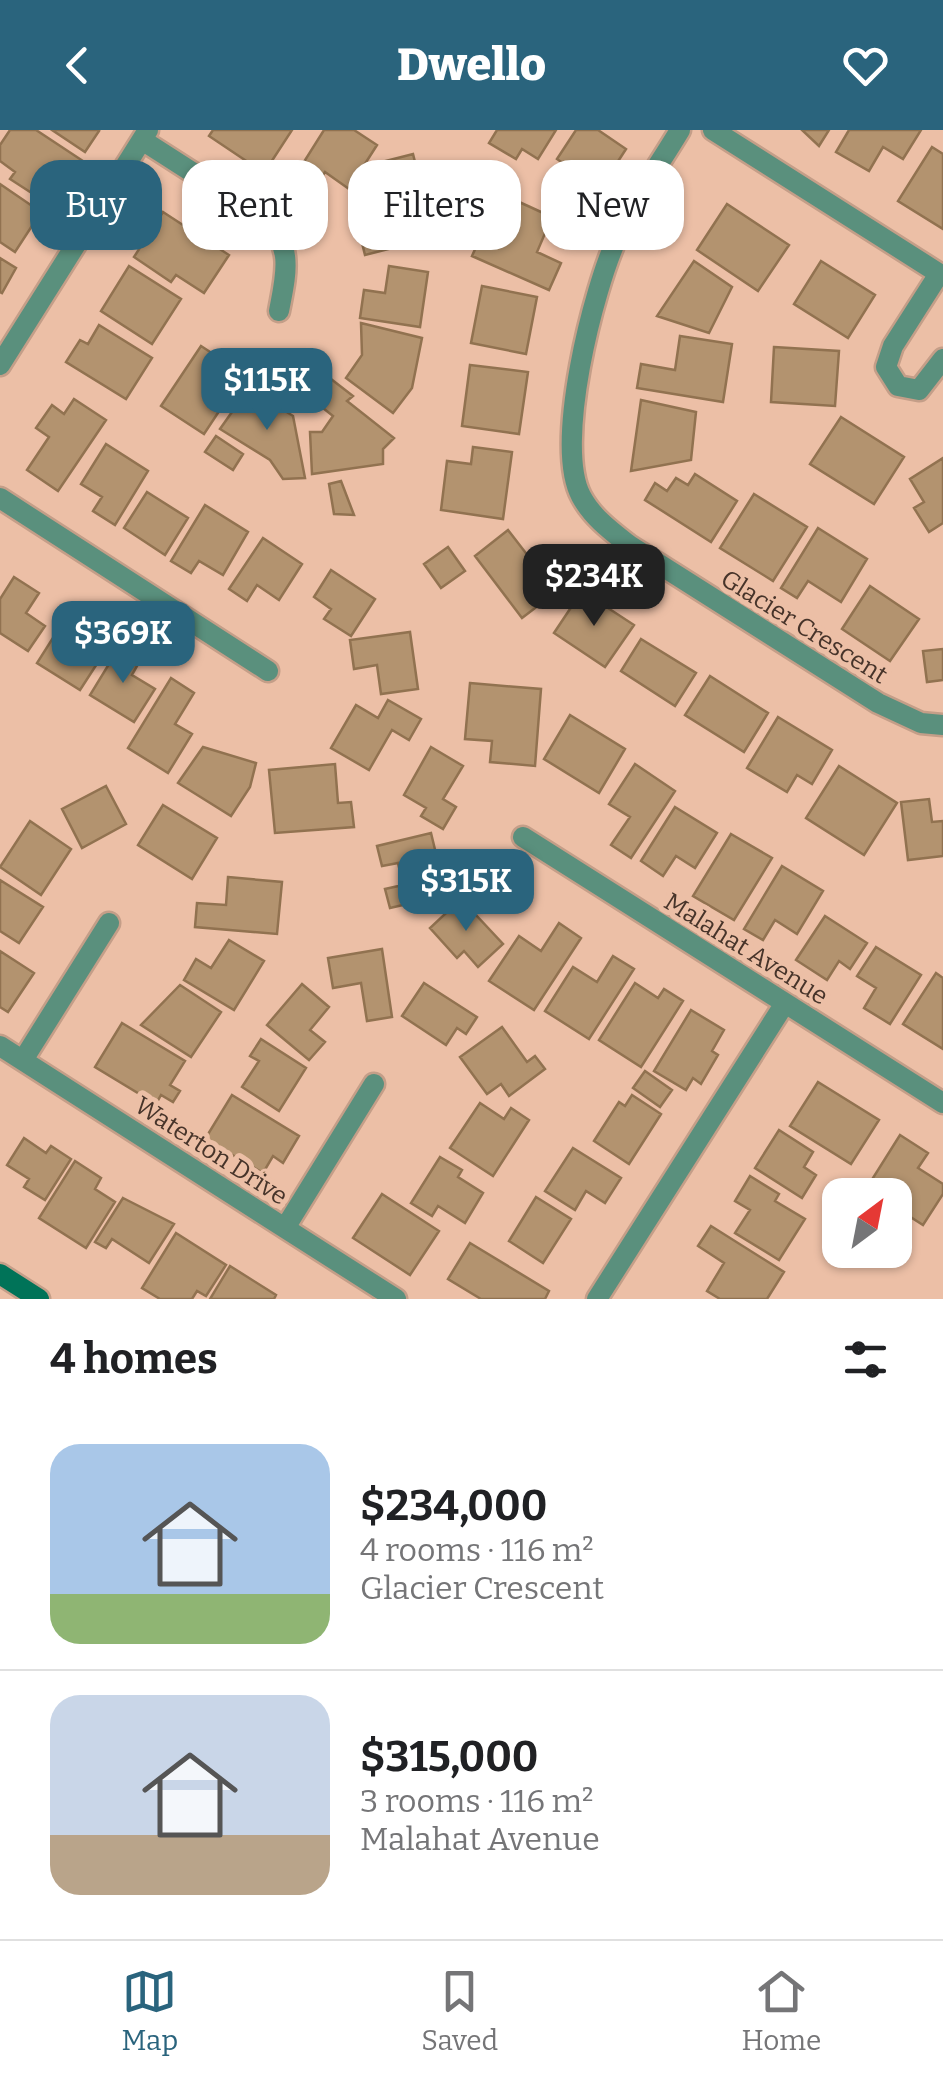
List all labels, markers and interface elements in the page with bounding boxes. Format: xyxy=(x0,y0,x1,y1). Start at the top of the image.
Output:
icon: back xyxy=(50,38,105,93)
text: Dwello xyxy=(397,38,546,92)
icon: heart xyxy=(838,38,893,93)
chip: Buy xyxy=(30,160,162,250)
chip: Rent xyxy=(182,160,328,250)
chip: Filters xyxy=(348,160,521,250)
chip: New xyxy=(541,160,684,250)
pin: $115K xyxy=(197,348,337,433)
text: $115K xyxy=(223,361,311,399)
pin: $234K xyxy=(524,544,664,629)
text: $234K xyxy=(545,557,643,595)
street label: Glacier Crescent xyxy=(715,564,893,690)
pin: $369K xyxy=(53,601,193,686)
text: $369K xyxy=(74,614,172,652)
pin: $315K xyxy=(396,849,536,934)
text: $315K xyxy=(420,862,512,900)
street label: Malahat Avenue xyxy=(659,887,833,1011)
street label: Waterton Drive xyxy=(129,1090,293,1212)
north arrow xyxy=(822,1178,912,1268)
map controls xyxy=(822,1178,912,1268)
icon: filters xyxy=(838,1332,893,1387)
text: 4 homes xyxy=(50,1334,218,1384)
text: $234,000 xyxy=(360,1481,547,1531)
icon: home xyxy=(130,1484,250,1604)
text: 4 rooms · 116 m² xyxy=(360,1531,594,1569)
text: Glacier Crescent xyxy=(360,1569,604,1607)
text: $315,000 xyxy=(360,1732,538,1782)
icon: home xyxy=(130,1735,250,1855)
text: 3 rooms · 116 m² xyxy=(360,1782,593,1820)
text: Malahat Avenue xyxy=(360,1820,600,1858)
tab: Map xyxy=(122,1964,178,2057)
tab: Saved xyxy=(421,1964,498,2057)
tab: Home xyxy=(741,1964,821,2057)

